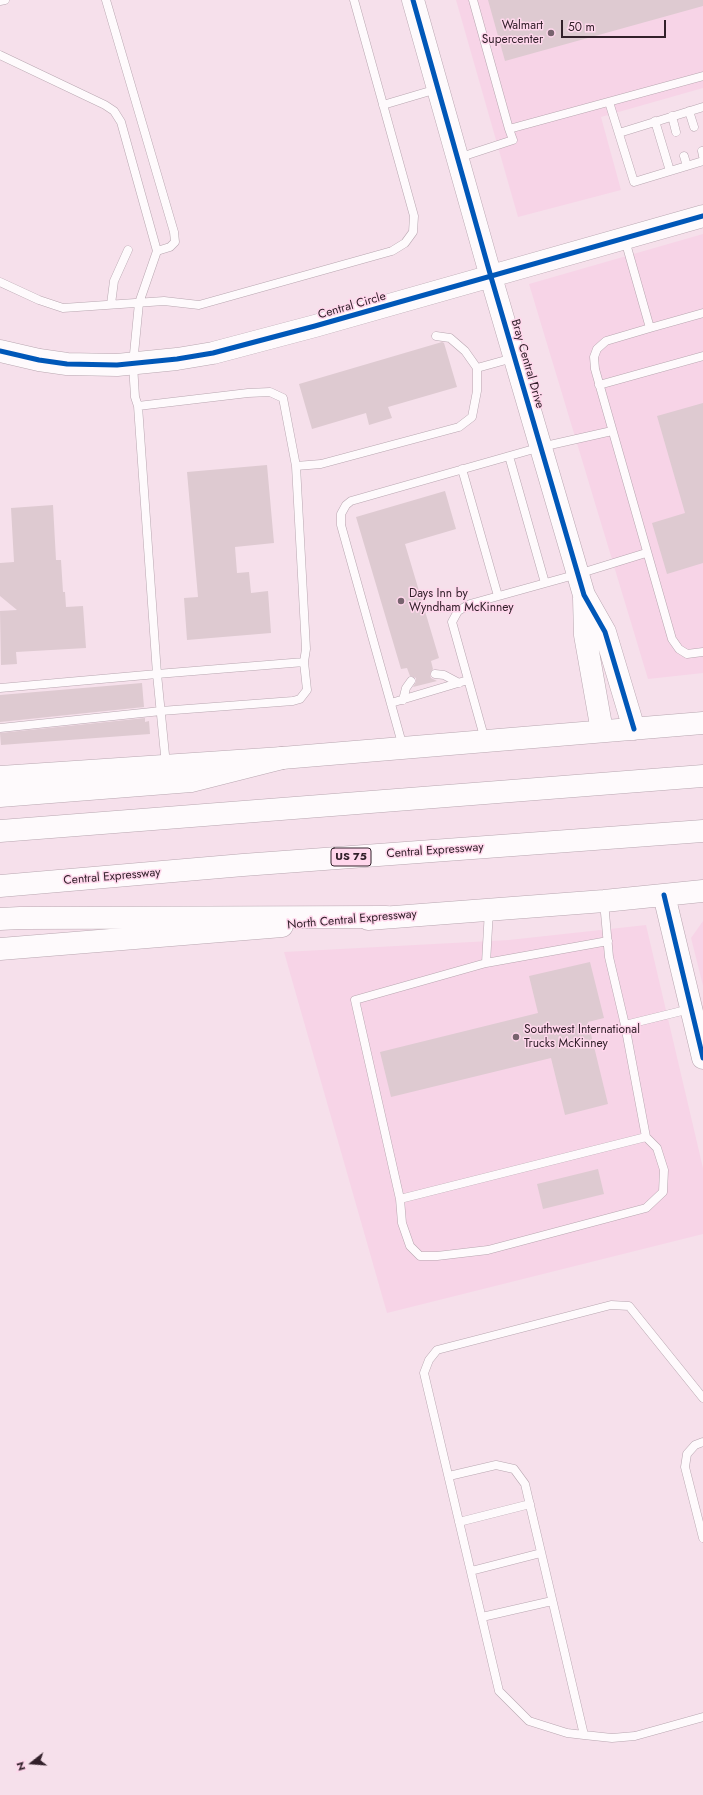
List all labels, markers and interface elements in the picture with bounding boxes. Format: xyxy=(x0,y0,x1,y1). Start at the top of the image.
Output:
scale bar xyxy=(563,12,668,38)
text: 50 m xyxy=(568,18,595,36)
place label: Walmart Supercenter xyxy=(482,19,543,47)
marker: Walmart Supercenter xyxy=(546,28,556,38)
street label: Central Circle xyxy=(316,289,388,323)
street label: Bray Central Drive xyxy=(507,318,547,410)
place label: Days Inn by Wyndham McKinney xyxy=(409,587,514,615)
marker: Days Inn by Wyndham McKinney xyxy=(396,596,406,606)
street label: Central Expressway xyxy=(386,840,484,862)
road number: US 75 xyxy=(331,848,371,866)
street label: Central Expressway xyxy=(63,866,161,888)
street label: North Central Expressway xyxy=(287,907,417,933)
place label: Southwest International Trucks McKinney xyxy=(524,1023,640,1051)
marker: Southwest International Trucks McKinney xyxy=(511,1032,521,1042)
north arrow xyxy=(12,1743,52,1783)
text: N xyxy=(12,1760,29,1773)

